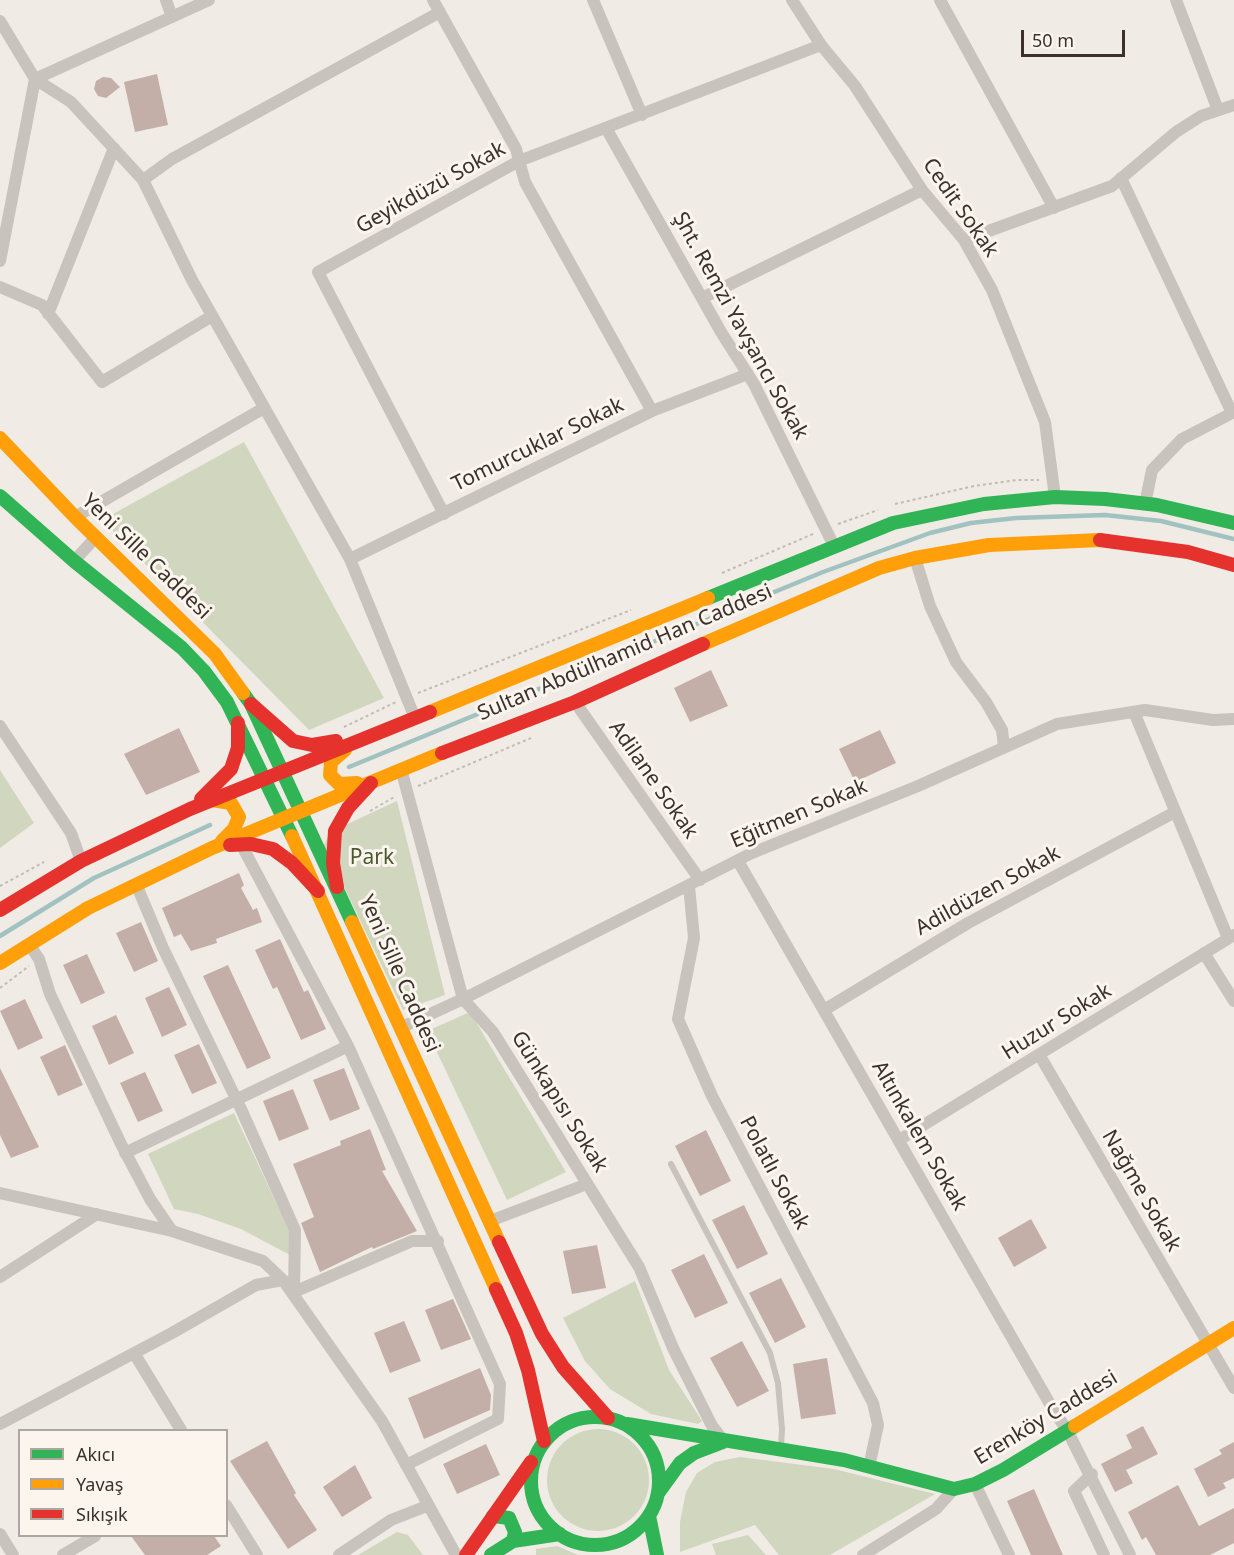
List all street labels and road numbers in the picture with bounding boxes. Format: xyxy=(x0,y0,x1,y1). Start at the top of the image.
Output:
street label: Geyikdüzü Sokak xyxy=(352,137,510,239)
street label: Cedit Sokak xyxy=(917,154,1003,262)
street label: Şht. Remzi Yavşancı Sokak xyxy=(667,208,813,444)
street label: Tomurcuklar Sokak xyxy=(448,393,628,497)
street label: Yeni Sille Caddesi xyxy=(76,489,216,625)
street label: Sultan Abdülhamid Han Caddesi xyxy=(474,579,776,727)
street label: Adilane Sokak xyxy=(603,716,703,844)
street label: Eğitmen Sokak xyxy=(727,774,871,854)
street label: Adildüzen Sokak xyxy=(911,841,1065,941)
street label: Yeni Sille Caddesi xyxy=(353,891,445,1057)
street label: Huzur Sokak xyxy=(998,978,1116,1066)
street label: Günkapısı Sokak xyxy=(505,1027,613,1177)
street label: Altınkalem Sokak xyxy=(866,1057,972,1215)
street label: Polatlı Sokak xyxy=(734,1112,814,1234)
street label: Nağme Sokak xyxy=(1096,1126,1186,1256)
street label: Erenköy Caddesi xyxy=(970,1365,1122,1471)

